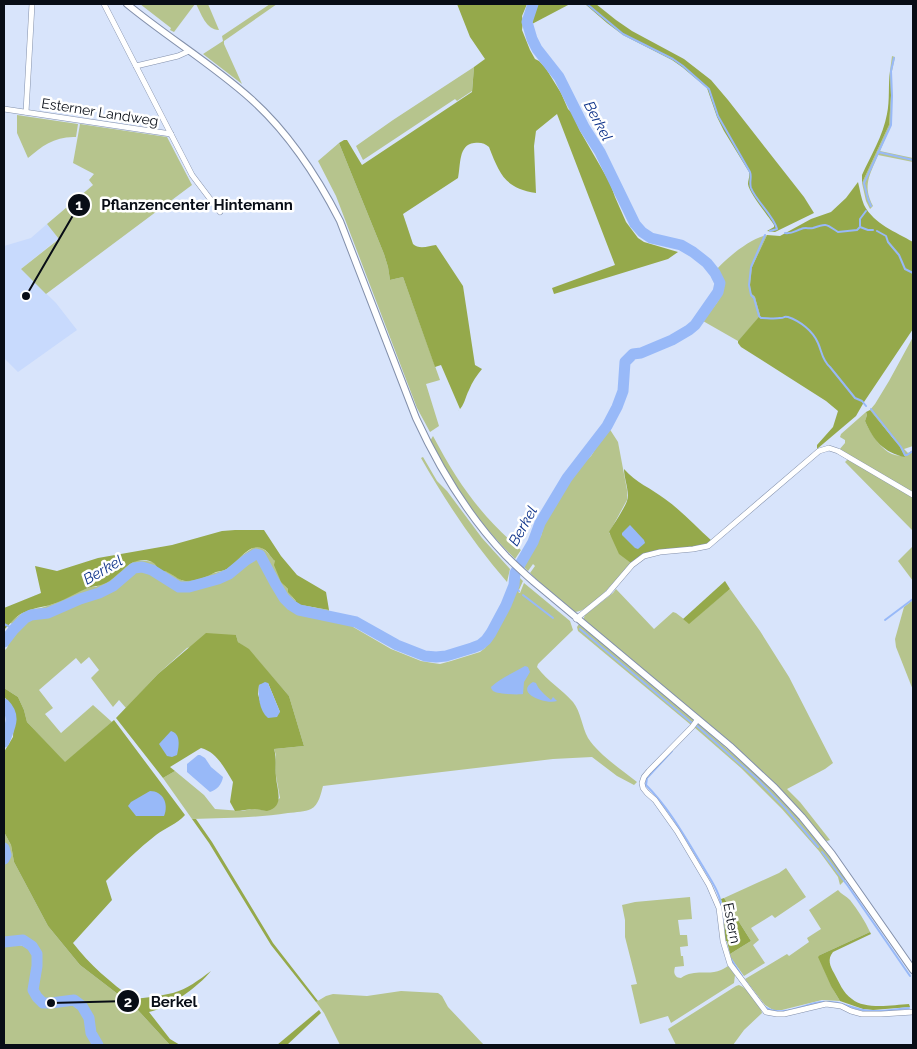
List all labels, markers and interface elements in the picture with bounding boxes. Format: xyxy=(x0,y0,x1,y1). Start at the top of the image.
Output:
street label: Esterner Landweg xyxy=(40,95,160,129)
water label: Berkel xyxy=(580,98,616,144)
callout: Pflanzencenter Hintemann xyxy=(66,190,303,220)
text: 1 xyxy=(75,196,83,214)
text: Pflanzencenter Hintemann xyxy=(101,196,293,214)
water label: Berkel xyxy=(505,503,541,549)
water label: Berkel xyxy=(80,552,126,588)
street label: Estern xyxy=(720,901,744,945)
callout: Berkel xyxy=(116,986,207,1016)
text: 2 xyxy=(124,993,132,1011)
text: Berkel xyxy=(151,993,198,1011)

